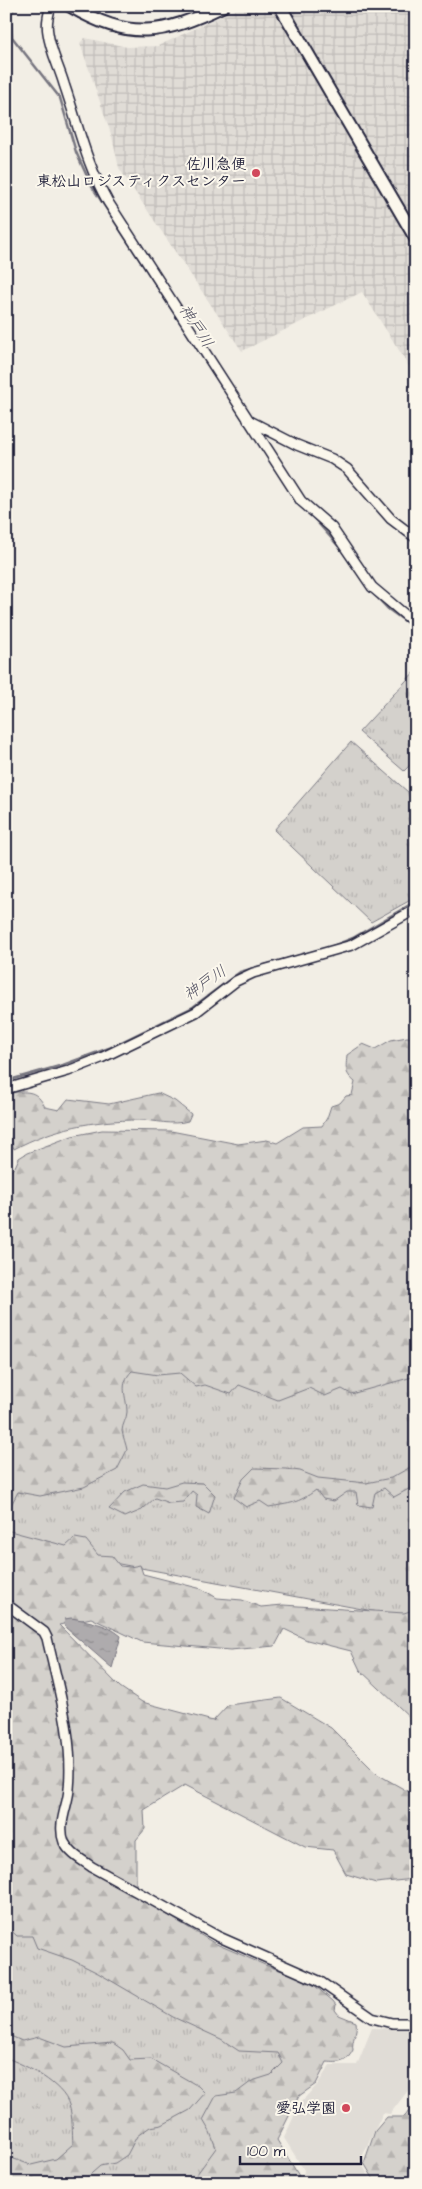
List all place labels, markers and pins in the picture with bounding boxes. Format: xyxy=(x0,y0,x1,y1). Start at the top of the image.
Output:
place label: 佐川急便 東松山ロジスティクスセンター xyxy=(37,154,247,192)
marker: 佐川急便 東松山ロジスティクスセンター xyxy=(250,167,262,179)
place label: 愛弘学園 xyxy=(276,2098,336,2119)
marker: 愛弘学園 xyxy=(340,2102,352,2114)

